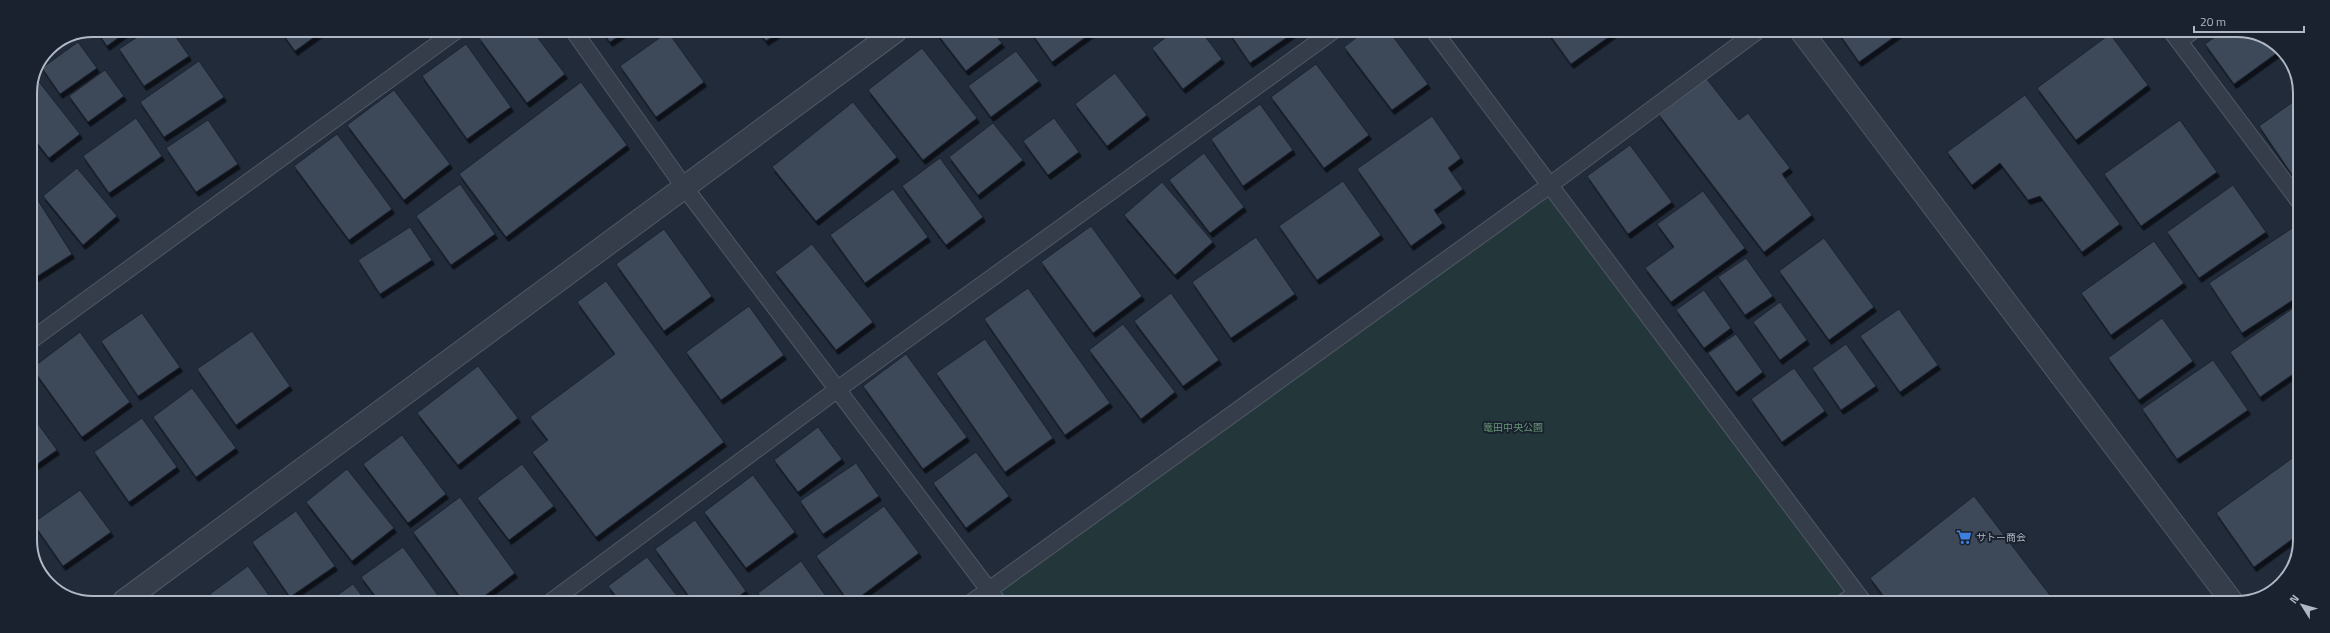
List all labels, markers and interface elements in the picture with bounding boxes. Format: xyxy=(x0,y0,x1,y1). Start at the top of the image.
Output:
scale bar xyxy=(2194,8,2304,34)
text: 20 m xyxy=(2200,12,2226,31)
park label: 篭田中央公園 xyxy=(1483,420,1543,435)
supermarket icon: サトー商会 xyxy=(1955,528,1973,546)
place label: サトー商会 xyxy=(1976,530,2026,545)
north arrow xyxy=(2282,585,2322,625)
text: N xyxy=(2285,591,2303,607)

